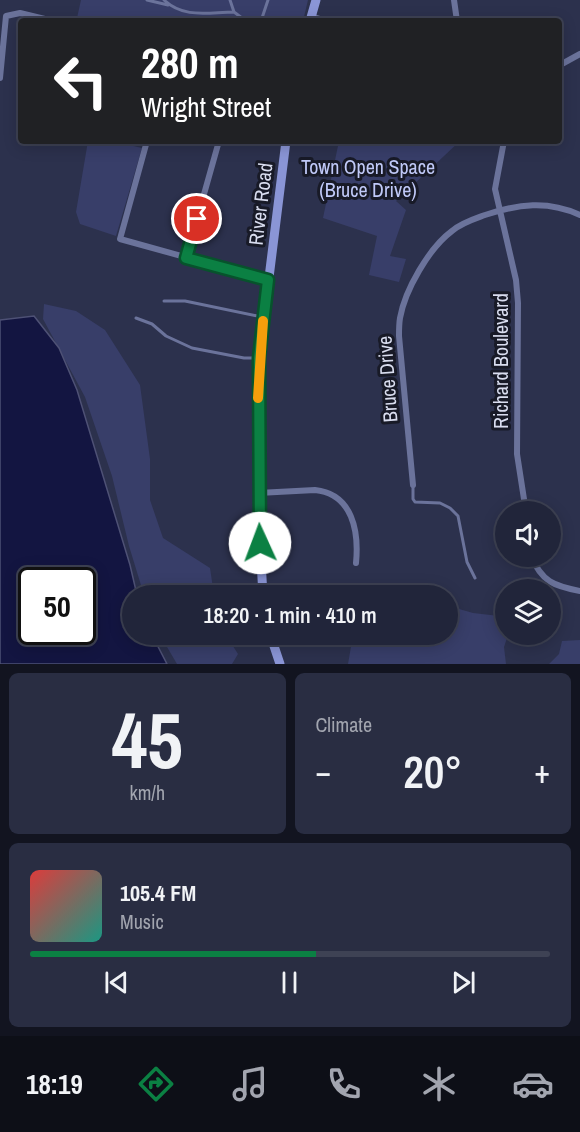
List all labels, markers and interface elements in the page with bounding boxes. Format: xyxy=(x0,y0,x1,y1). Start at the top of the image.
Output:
text: 280 m xyxy=(141,35,239,91)
icon: left xyxy=(42,42,120,120)
text: Wright Street xyxy=(141,89,271,125)
park label: Town Open Space (Bruce Drive) xyxy=(301,153,435,203)
street label: River Road xyxy=(242,161,278,247)
pin xyxy=(171,193,222,244)
icon: arrive xyxy=(180,202,213,235)
street label: Richard Boulevard xyxy=(487,293,514,429)
street label: Bruce Drive xyxy=(371,335,403,423)
map controls xyxy=(495,501,561,645)
button: sound xyxy=(495,501,561,567)
position arrow xyxy=(228,511,292,575)
speed limit sign: 50 xyxy=(18,567,96,645)
button: layers xyxy=(495,579,561,645)
text: 18:20 · 1 min · 410 m xyxy=(203,600,377,630)
text: 45 xyxy=(112,687,183,792)
text: Climate xyxy=(316,711,372,738)
text: 20° xyxy=(403,741,462,802)
text: − xyxy=(316,749,331,793)
text: + xyxy=(534,749,550,793)
text: km/h xyxy=(129,779,165,806)
text: 105.4 FM xyxy=(120,878,196,908)
text: Music xyxy=(120,908,164,935)
icon: previous xyxy=(100,966,133,999)
icon: pause xyxy=(273,966,306,999)
icon: next xyxy=(447,966,480,999)
icon: directions xyxy=(135,1063,177,1105)
icon: music xyxy=(229,1063,271,1105)
icon: phone xyxy=(323,1063,365,1105)
icon: climate xyxy=(418,1063,460,1105)
icon: car xyxy=(512,1063,554,1105)
text: 18:19 xyxy=(26,1066,83,1102)

